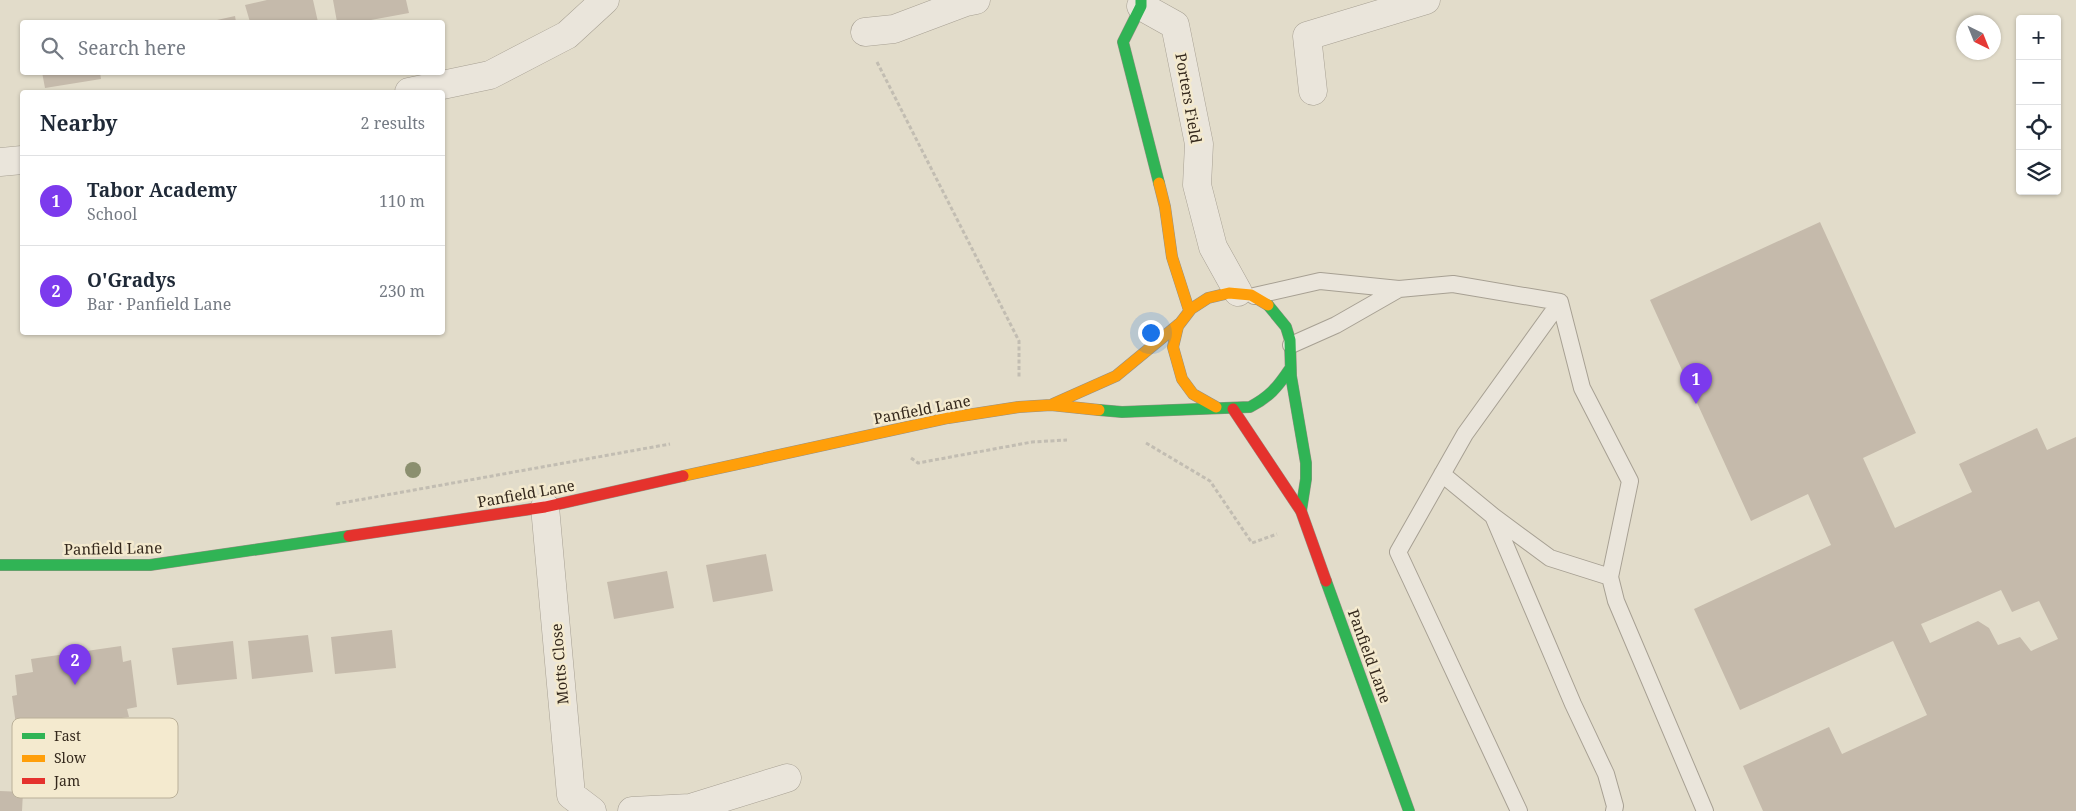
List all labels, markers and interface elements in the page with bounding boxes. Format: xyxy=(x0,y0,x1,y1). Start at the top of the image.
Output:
north arrow xyxy=(1956,15,2001,60)
map controls xyxy=(2016,15,2061,195)
button: + xyxy=(2016,15,2061,60)
search box xyxy=(20,20,445,75)
icon: search xyxy=(38,34,66,62)
text: Search here xyxy=(78,35,186,61)
street label: Porters Field xyxy=(1171,51,1207,145)
button: − xyxy=(2016,60,2061,105)
button: locate xyxy=(2016,105,2061,150)
text: Nearby xyxy=(40,109,118,137)
text: 2 results xyxy=(361,112,425,134)
button: layers xyxy=(2016,150,2061,195)
text: Tabor Academy xyxy=(87,177,237,203)
text: 1 xyxy=(51,190,61,212)
text: 110 m xyxy=(379,190,425,212)
text: School xyxy=(87,203,137,225)
text: O'Gradys xyxy=(87,267,176,293)
text: 2 xyxy=(51,280,61,302)
text: 230 m xyxy=(379,280,425,302)
text: Bar · Panfield Lane xyxy=(87,293,231,315)
your location xyxy=(1138,320,1164,346)
pin: 1 xyxy=(1680,363,1712,404)
street label: Panfield Lane xyxy=(872,390,972,428)
street label: Panfield Lane xyxy=(476,475,576,511)
street label: Panfield Lane xyxy=(64,537,162,559)
street label: Panfield Lane xyxy=(1344,606,1396,706)
street label: Motts Close xyxy=(545,623,573,705)
pin: 2 xyxy=(59,644,91,685)
legend xyxy=(12,718,178,798)
text: Fast xyxy=(54,726,81,745)
text: Slow xyxy=(54,748,87,767)
text: Jam xyxy=(53,771,80,790)

